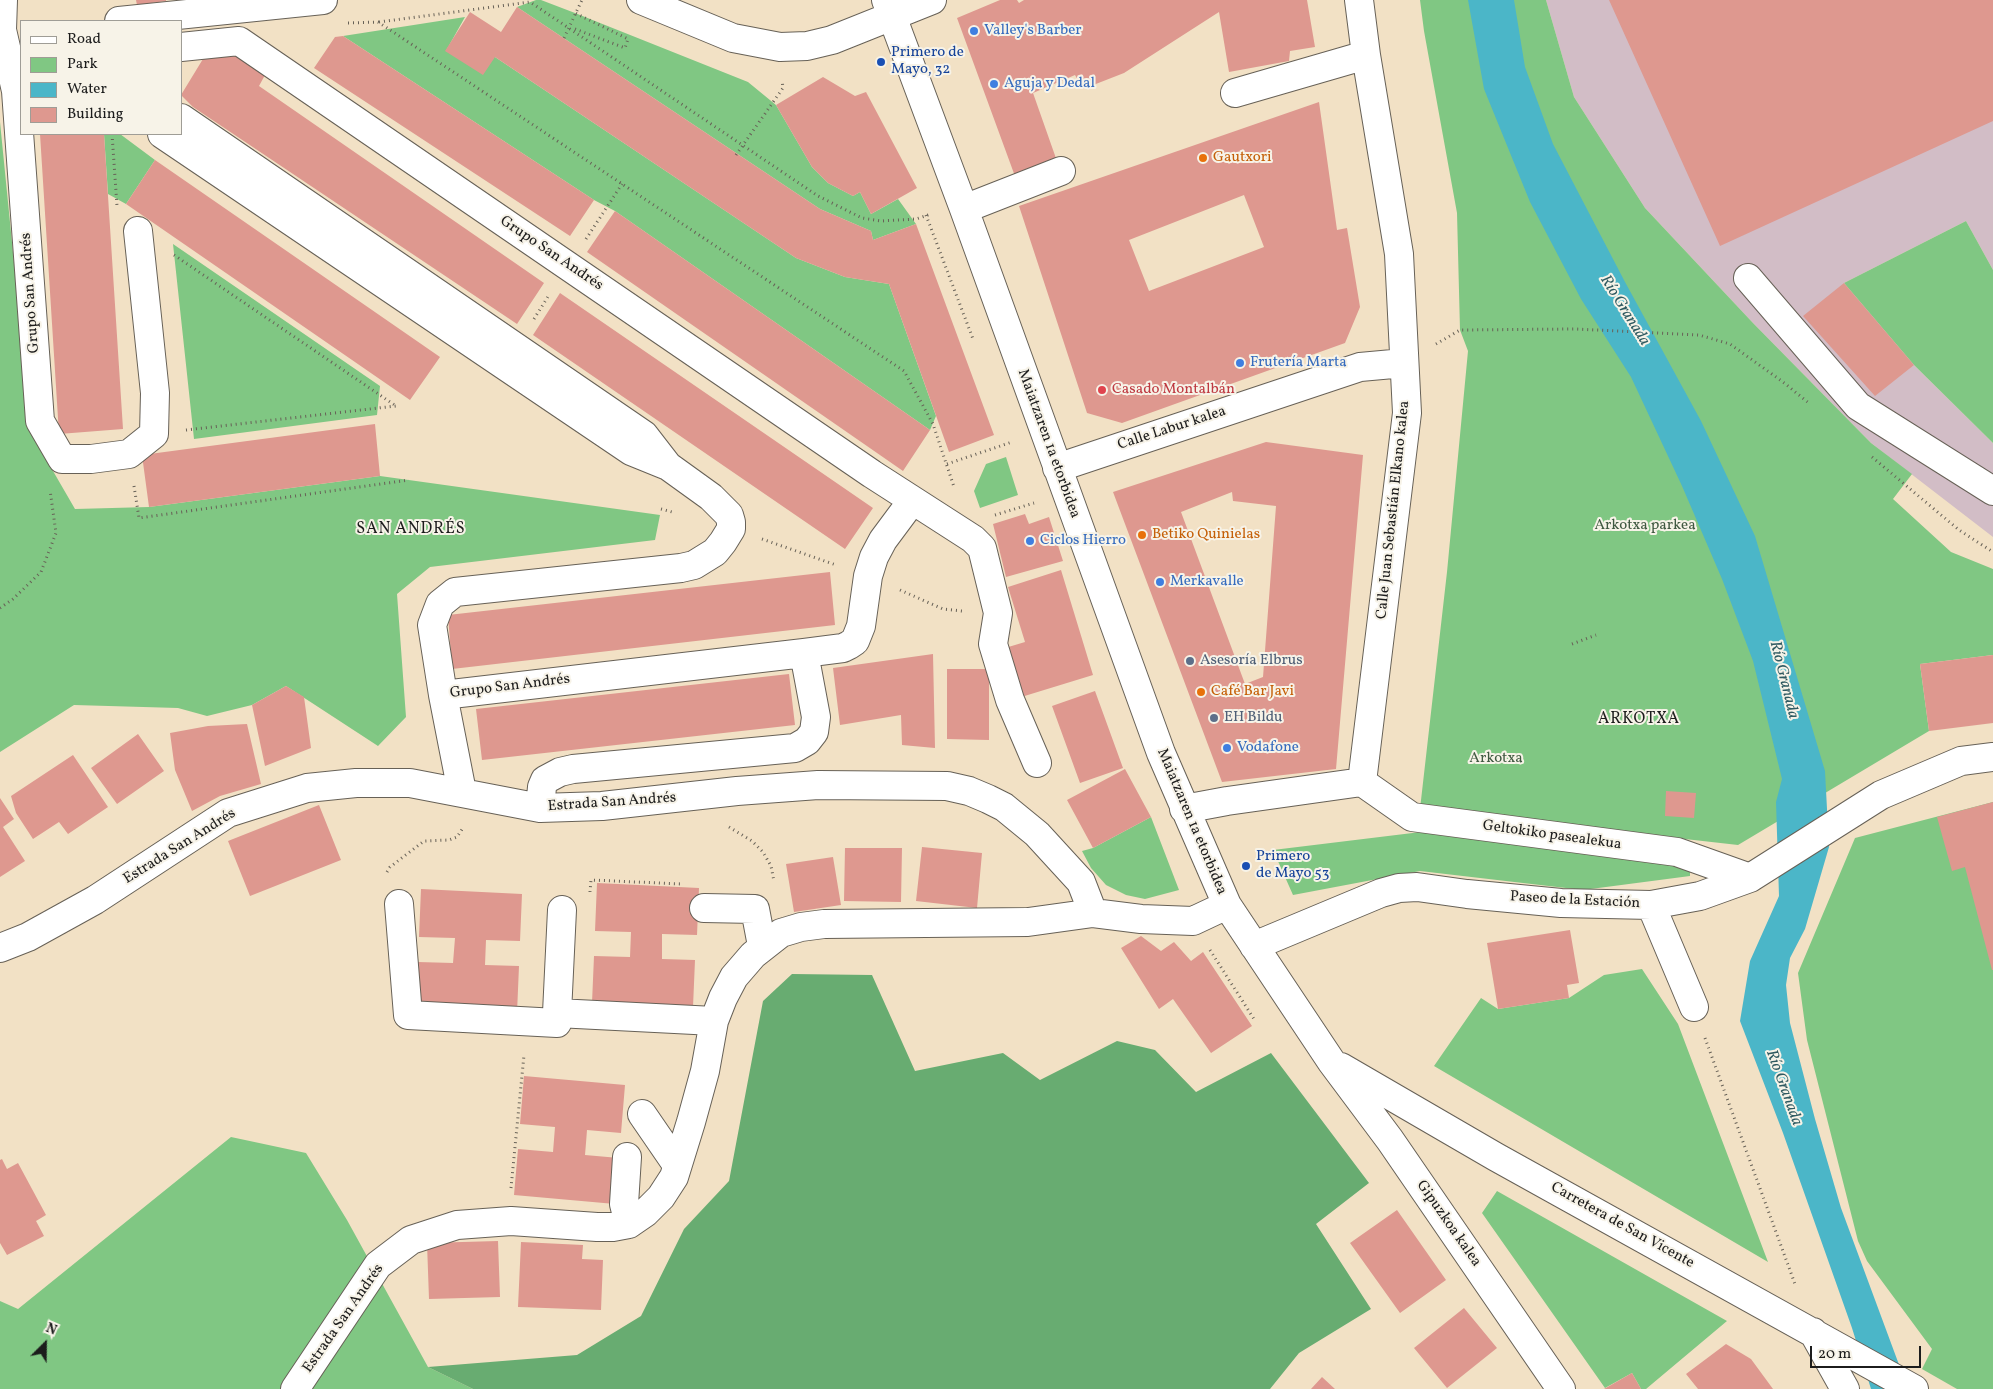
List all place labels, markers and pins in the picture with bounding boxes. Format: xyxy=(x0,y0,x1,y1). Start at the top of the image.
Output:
place label: Valley's Barber xyxy=(984,22,1082,40)
marker: Valley's Barber xyxy=(968,25,980,37)
place label: Primero de Mayo, 32 xyxy=(891,44,964,79)
marker: Primero de Mayo, 32 xyxy=(875,56,887,68)
place label: Aguja y Dedal xyxy=(1004,75,1095,93)
marker: Aguja y Dedal xyxy=(988,78,1000,90)
place label: Gautxori xyxy=(1213,149,1271,167)
marker: Gautxori xyxy=(1197,152,1209,164)
place label: Frutería Marta xyxy=(1250,354,1347,372)
marker: Frutería Marta xyxy=(1234,357,1246,369)
place label: Casado Montalbán xyxy=(1112,381,1235,399)
marker: Casado Montalbán xyxy=(1096,384,1108,396)
place label: Betiko Quinielas xyxy=(1152,526,1260,544)
marker: Betiko Quinielas xyxy=(1136,529,1148,541)
place label: Ciclos Hierro xyxy=(1040,532,1126,550)
marker: Ciclos Hierro xyxy=(1024,535,1036,547)
place label: Merkavalle xyxy=(1170,573,1244,591)
marker: Merkavalle xyxy=(1154,576,1166,588)
place label: Asesoría Elbrus xyxy=(1200,652,1303,670)
marker: Asesoría Elbrus xyxy=(1184,655,1196,667)
place label: Café Bar Javi xyxy=(1211,683,1294,701)
marker: Café Bar Javi xyxy=(1195,686,1207,698)
place label: EH Bildu xyxy=(1224,709,1283,727)
marker: EH Bildu xyxy=(1208,712,1220,724)
place label: Vodafone xyxy=(1237,739,1299,757)
marker: Vodafone xyxy=(1221,742,1233,754)
place label: Primero de Mayo 53 xyxy=(1256,848,1329,883)
marker: Primero de Mayo 53 xyxy=(1240,860,1252,872)

